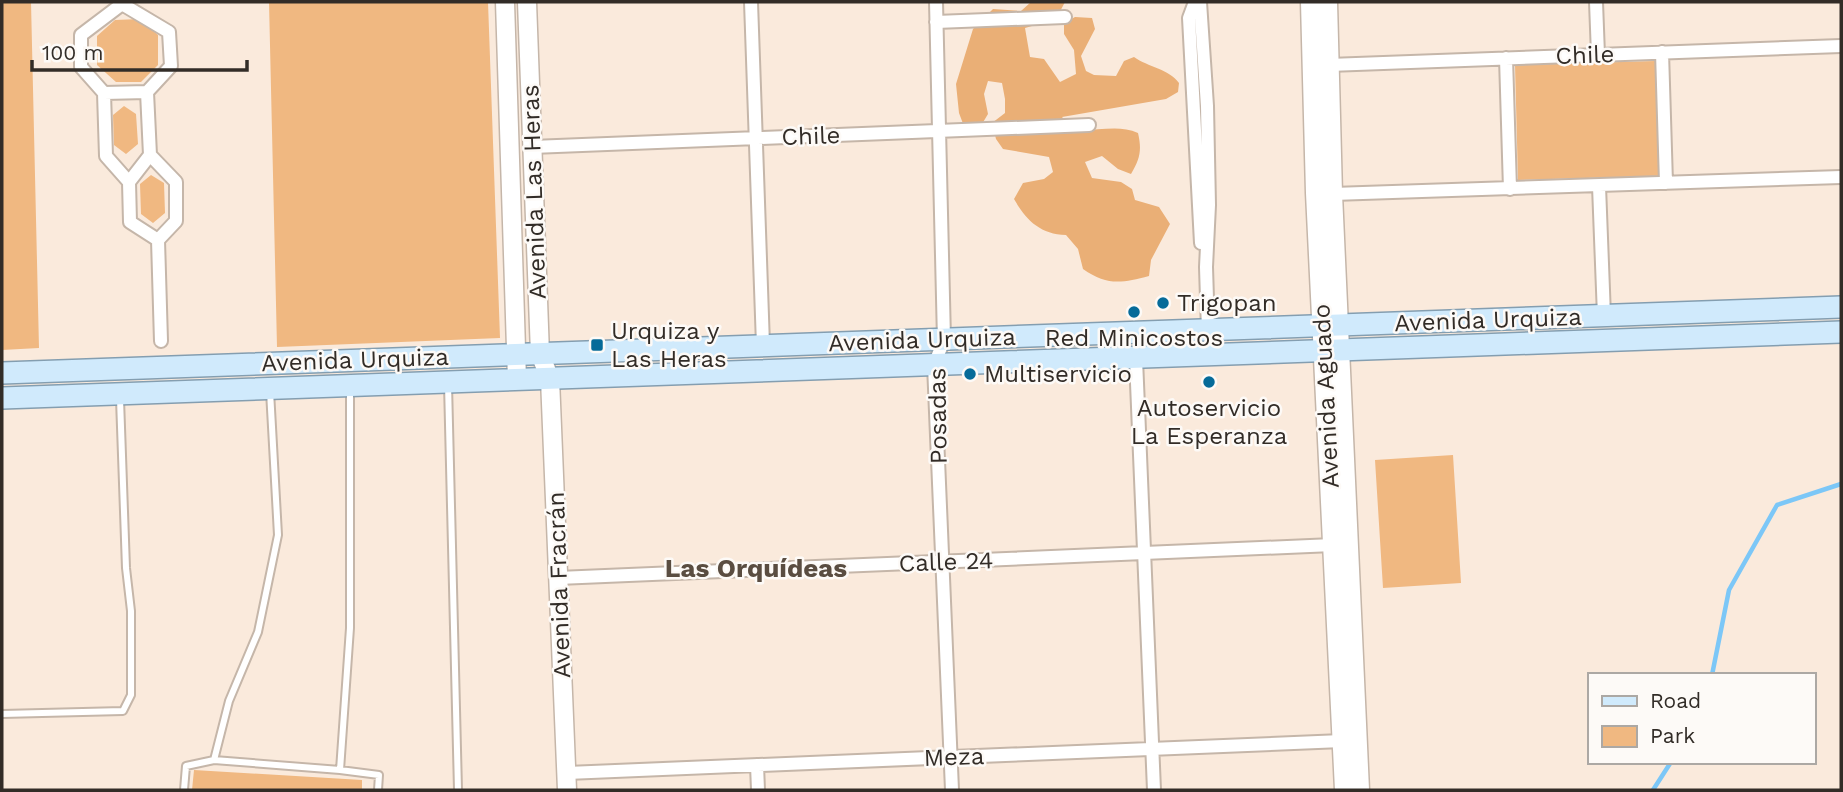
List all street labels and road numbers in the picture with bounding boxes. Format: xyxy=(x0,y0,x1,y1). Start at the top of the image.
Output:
street label: Chile xyxy=(1555,40,1615,70)
street label: Avenida Las Heras xyxy=(516,84,552,300)
street label: Chile xyxy=(781,121,841,151)
street label: Avenida Aguado xyxy=(1307,303,1345,489)
street label: Avenida Urquiza xyxy=(1394,303,1582,337)
street label: Avenida Urquiza xyxy=(828,323,1016,357)
street label: Avenida Urquiza xyxy=(261,343,449,377)
street label: Posadas xyxy=(923,368,953,464)
street label: Avenida Fracrán xyxy=(542,491,576,679)
street label: Calle 24 xyxy=(898,546,994,578)
street label: Meza xyxy=(923,742,985,772)

